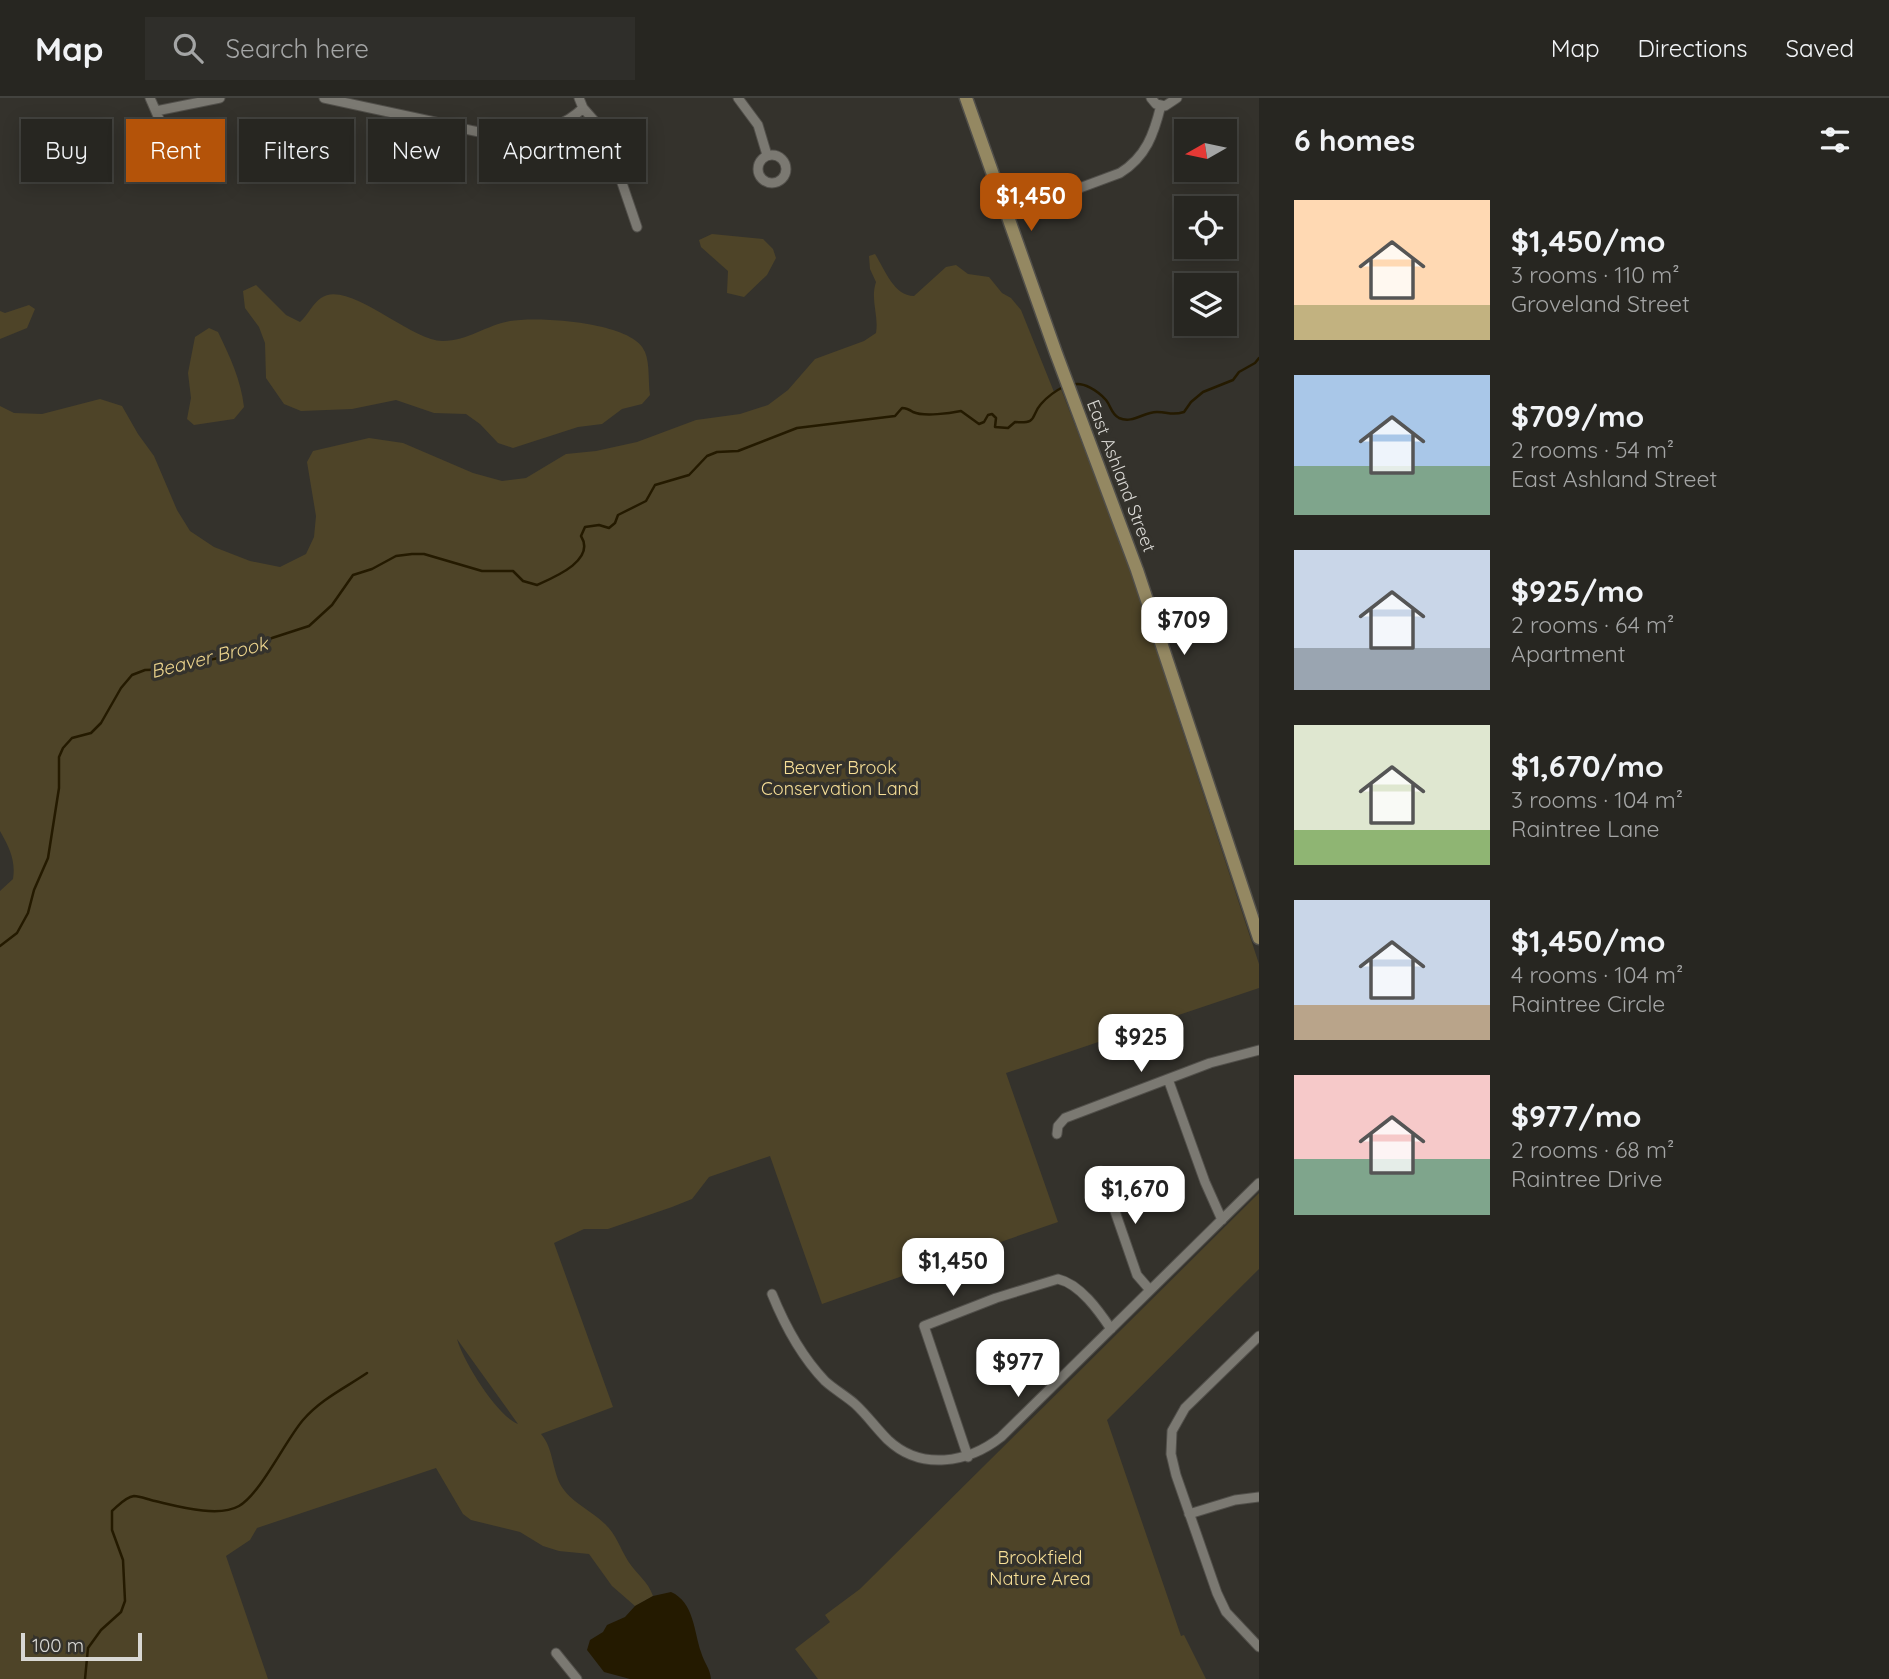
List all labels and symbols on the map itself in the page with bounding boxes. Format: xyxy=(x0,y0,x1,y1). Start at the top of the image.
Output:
north arrow xyxy=(1174,119,1237,182)
pin: $1,450 xyxy=(974,174,1088,233)
street label: East Ashland Street xyxy=(1082,396,1161,555)
pin: $709 xyxy=(1143,598,1225,657)
water label: Beaver Brook xyxy=(148,630,272,683)
park label: Beaver Brook Conservation Land xyxy=(761,756,919,800)
pin: $925 xyxy=(1100,1014,1182,1074)
pin: $1,670 xyxy=(1078,1166,1192,1226)
pin: $1,450 xyxy=(896,1238,1010,1298)
pin: $977 xyxy=(977,1340,1059,1399)
park label: Brookfield Nature Area xyxy=(989,1546,1091,1590)
scale bar xyxy=(21,1630,142,1662)

